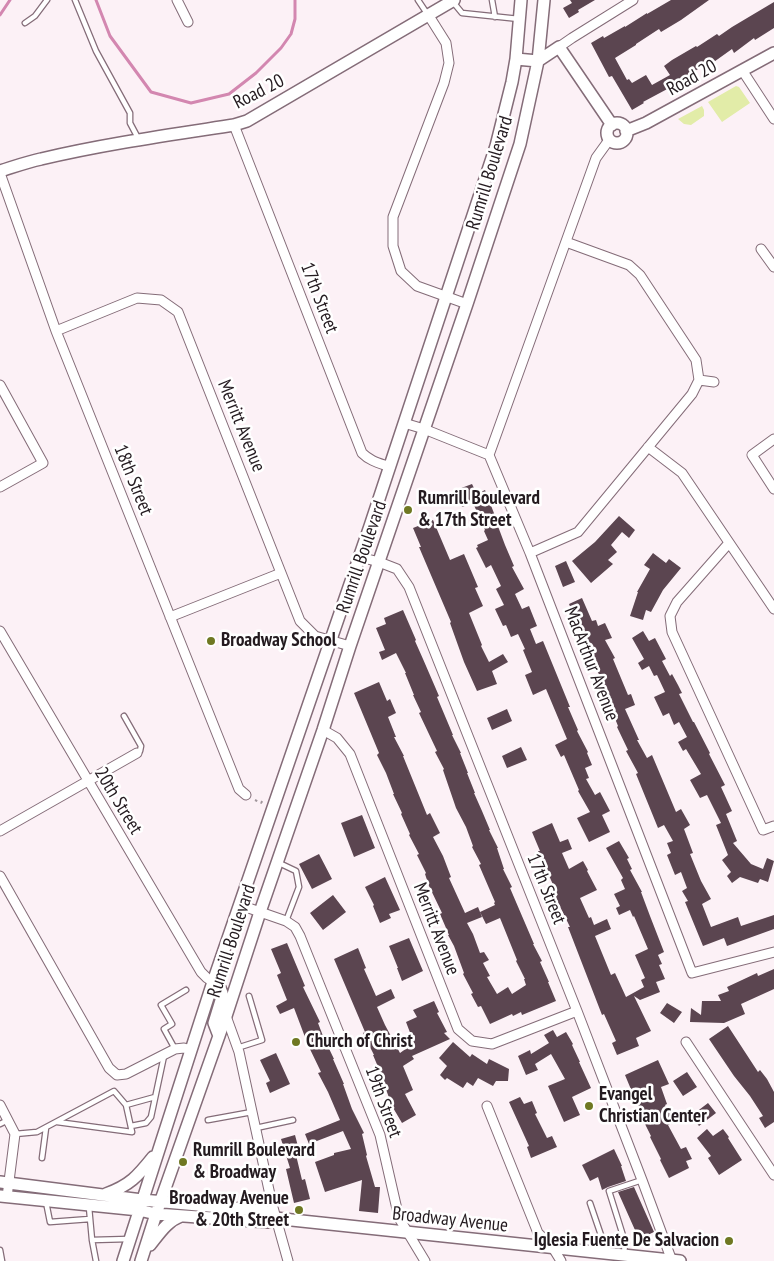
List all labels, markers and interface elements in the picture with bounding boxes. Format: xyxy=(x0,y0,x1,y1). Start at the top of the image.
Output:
street label: Road 20 xyxy=(663,55,721,101)
street label: Road 20 xyxy=(230,70,288,114)
street label: Rumrill Boulevard xyxy=(462,113,518,233)
street label: 17th Street xyxy=(295,259,343,337)
street label: Merritt Avenue xyxy=(212,377,270,475)
street label: 18th Street xyxy=(109,441,157,519)
place label: Rumrill Boulevard & 17th Street xyxy=(418,488,540,532)
street label: Rumrill Boulevard xyxy=(332,498,392,616)
marker: Rumrill Boulevard & 17th Street xyxy=(402,504,414,516)
street label: MacArthur Avenue xyxy=(559,604,623,724)
place label: Broadway School xyxy=(221,630,336,652)
marker: Broadway School xyxy=(205,635,217,647)
street label: 20th Street xyxy=(89,763,147,839)
street label: 17th Street xyxy=(522,850,570,928)
street label: Merritt Avenue xyxy=(408,880,464,978)
street label: Rumrill Boulevard xyxy=(203,882,261,1000)
place label: Church of Christ xyxy=(306,1031,413,1053)
marker: Church of Christ xyxy=(290,1036,302,1048)
street label: 19th Street xyxy=(360,1063,406,1141)
place label: Evangel Christian Center xyxy=(599,1084,707,1128)
marker: Evangel Christian Center xyxy=(583,1100,595,1112)
place label: Rumrill Boulevard & Broadway xyxy=(193,1140,315,1184)
marker: Rumrill Boulevard & Broadway xyxy=(177,1156,189,1168)
place label: Broadway Avenue & 20th Street xyxy=(169,1188,289,1232)
street label: Broadway Avenue xyxy=(391,1203,509,1237)
marker: Broadway Avenue & 20th Street xyxy=(293,1204,305,1216)
place label: Iglesia Fuente De Salvacion xyxy=(534,1230,719,1252)
marker: Iglesia Fuente De Salvacion xyxy=(723,1235,735,1247)

